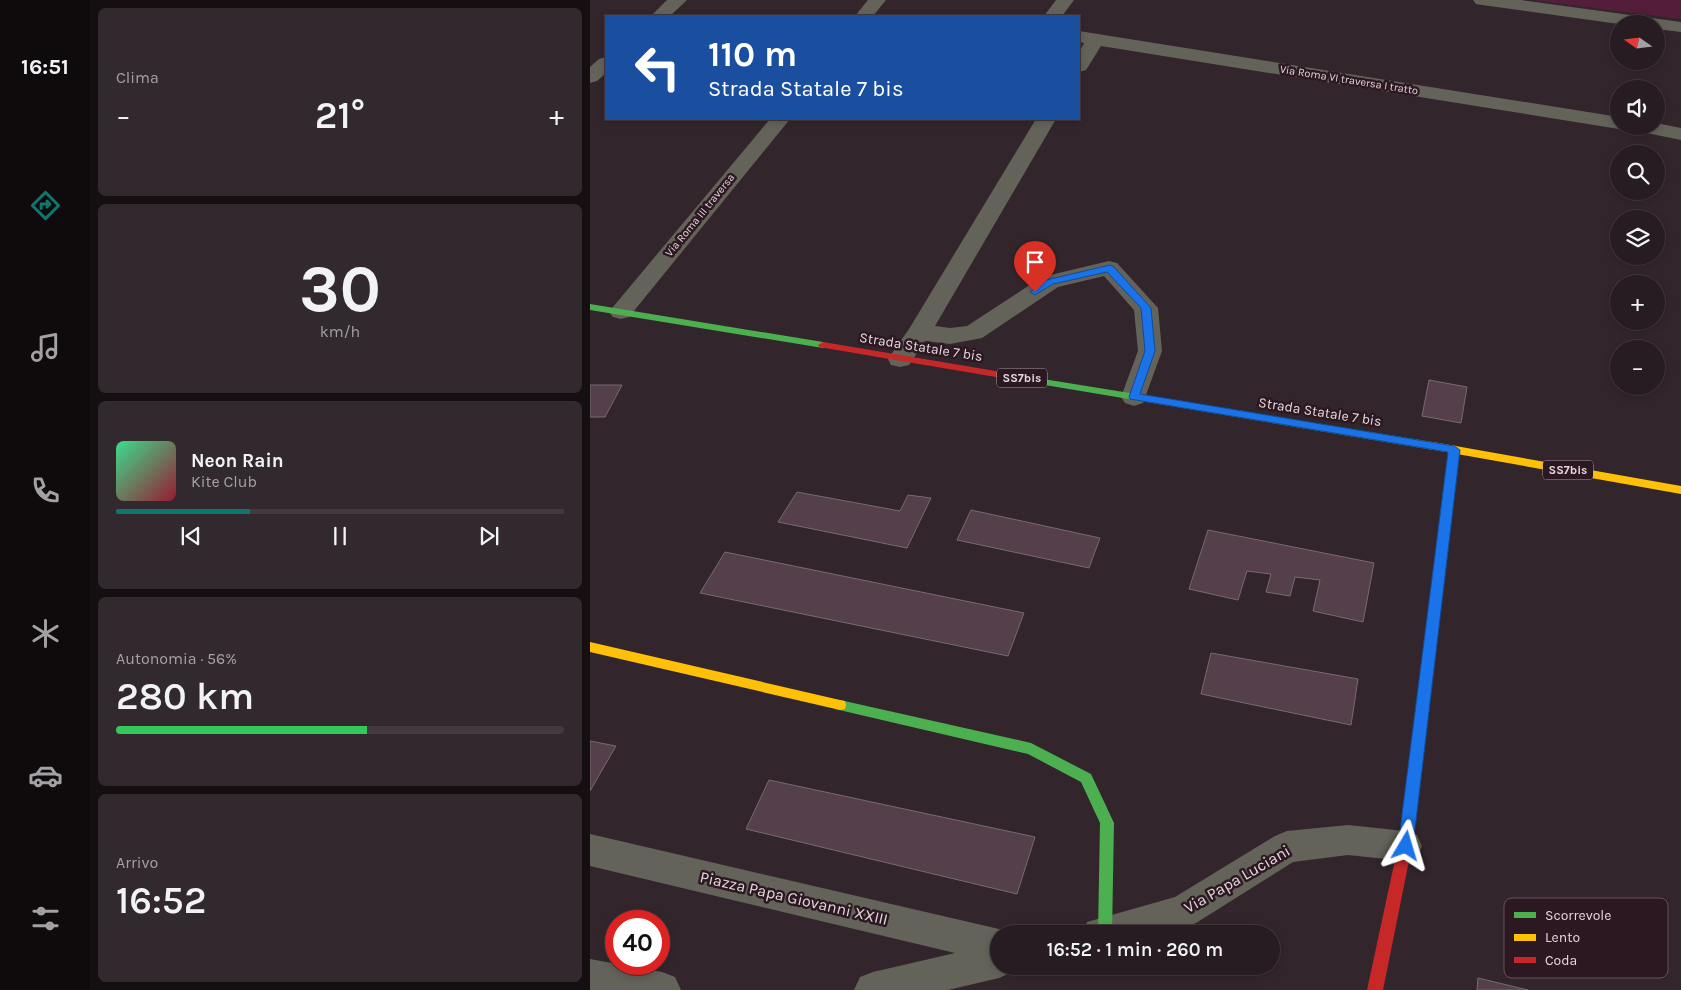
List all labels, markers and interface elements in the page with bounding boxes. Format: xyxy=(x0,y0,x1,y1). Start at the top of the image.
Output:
north arrow xyxy=(1610,15,1665,70)
map controls xyxy=(1610,15,1665,395)
text: 110 m xyxy=(708,34,797,75)
icon: left xyxy=(625,35,690,100)
text: 16:51 xyxy=(21,54,69,80)
street label: Via Roma VI traversa I tratto xyxy=(1279,63,1419,97)
text: Clima xyxy=(116,68,159,87)
text: Strada Statale 7 bis xyxy=(708,76,903,102)
button: sound xyxy=(1610,80,1665,135)
text: 21° xyxy=(315,93,365,138)
text: − xyxy=(116,99,131,132)
text: + xyxy=(549,99,564,132)
button: search xyxy=(1610,145,1665,200)
street label: Via Roma III traversa xyxy=(663,171,737,259)
icon: directions xyxy=(28,188,63,223)
button: layers xyxy=(1610,210,1665,265)
pin xyxy=(1014,241,1056,292)
icon: arrive xyxy=(1021,248,1049,276)
text: 30 xyxy=(299,251,381,327)
button: + xyxy=(1610,275,1665,330)
text: km/h xyxy=(320,322,360,341)
street label: Strada Statale 7 bis xyxy=(858,329,984,365)
icon: music xyxy=(28,330,63,365)
button: − xyxy=(1610,340,1665,395)
road number: SS7bis xyxy=(997,368,1047,388)
street label: Strada Statale 7 bis xyxy=(1257,394,1383,430)
text: Neon Rain xyxy=(191,450,284,472)
road number: SS7bis xyxy=(1543,460,1593,480)
text: Kite Club xyxy=(191,472,257,491)
icon: phone xyxy=(28,473,63,508)
icon: previous xyxy=(177,522,205,550)
icon: pause xyxy=(326,522,354,550)
icon: next xyxy=(475,522,503,550)
icon: climate xyxy=(28,616,63,651)
text: Autonomia · 56% xyxy=(116,649,237,668)
text: 280 km xyxy=(116,674,254,719)
icon: car xyxy=(28,758,63,793)
position arrow xyxy=(1379,819,1431,871)
street label: Via Papa Luciani xyxy=(1181,841,1293,917)
text: Arrivo xyxy=(116,853,158,872)
street label: Piazza Papa Giovanni XXIII xyxy=(698,867,890,929)
text: 16:52 xyxy=(116,878,206,923)
legend xyxy=(1504,898,1668,978)
icon: filters xyxy=(28,901,63,936)
text: Scorrevole xyxy=(1545,907,1611,924)
speed limit sign: 40 xyxy=(605,910,670,975)
text: Lento xyxy=(1545,929,1580,946)
text: 16:52 · 1 min · 260 m xyxy=(1047,939,1223,961)
text: Coda xyxy=(1545,952,1577,969)

